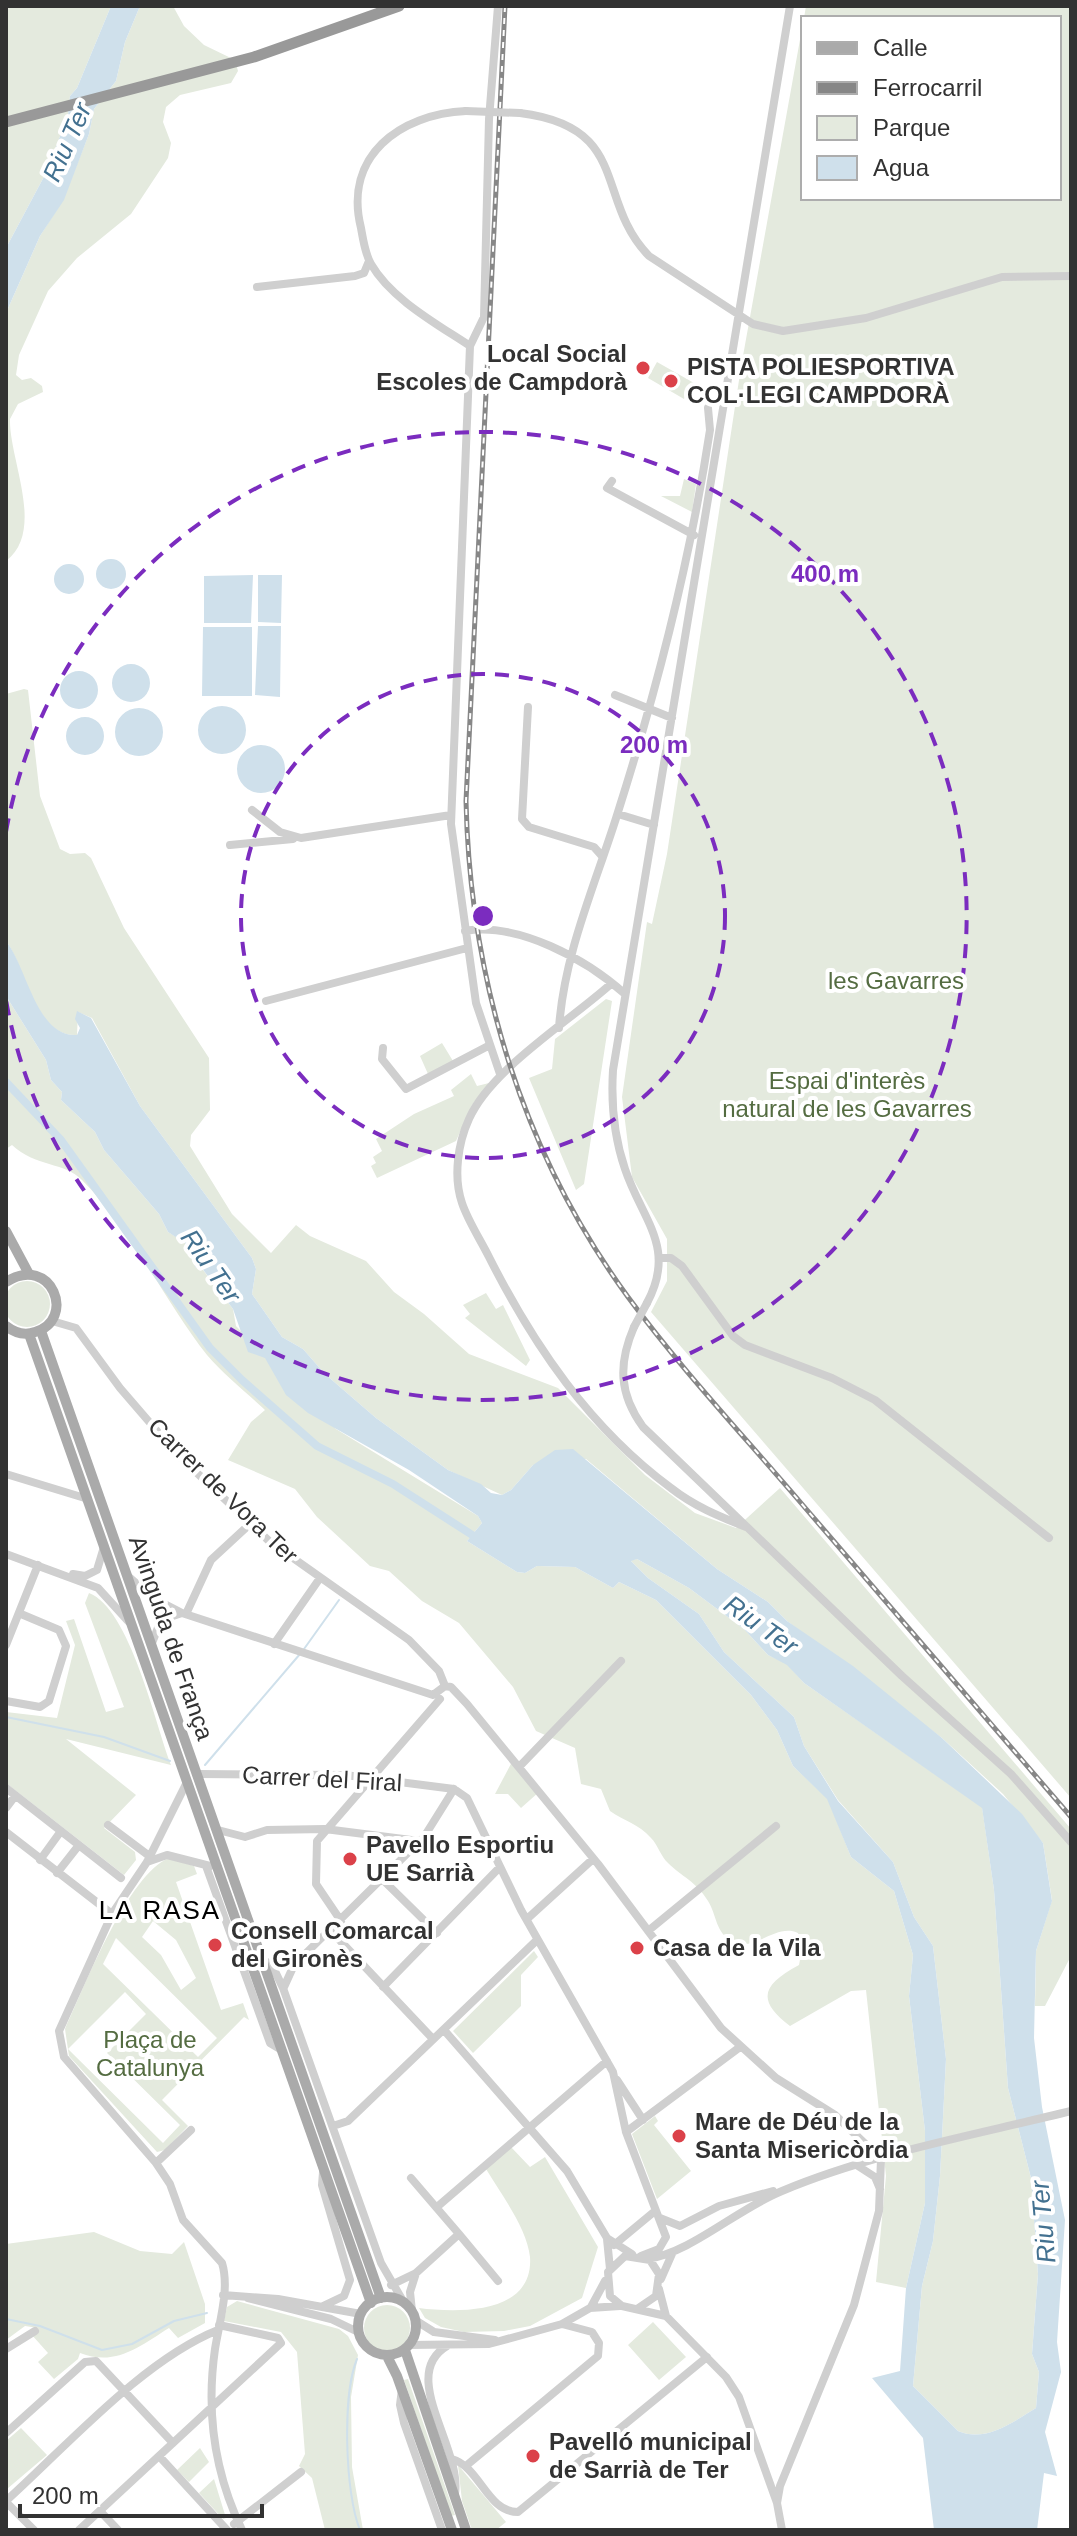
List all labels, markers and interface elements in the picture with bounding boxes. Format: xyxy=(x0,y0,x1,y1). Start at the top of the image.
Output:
legend xyxy=(801,16,1061,200)
text: Calle xyxy=(873,34,928,61)
text: Ferrocarril xyxy=(873,74,982,101)
water label: Riu Ter xyxy=(36,97,98,186)
text: Parque xyxy=(873,114,950,141)
text: Agua xyxy=(873,154,930,181)
place label: Local Social Escoles de Campdorà xyxy=(376,340,628,395)
place label: PISTA POLIESPORTIVA COL·LEGI CAMPDORÀ xyxy=(687,353,955,408)
marker: Local Social Escoles de Campdorà xyxy=(634,359,652,377)
marker: PISTA POLIESPORTIVA COL·LEGI CAMPDORÀ xyxy=(662,372,680,390)
text: 400 m xyxy=(791,560,859,587)
text: 200 m xyxy=(620,731,688,758)
centre of rings xyxy=(469,902,497,930)
park label: les Gavarres xyxy=(828,967,964,994)
park label: Espai d'interès natural de les Gavarres xyxy=(722,1067,972,1122)
water label: Riu Ter xyxy=(175,1223,248,1310)
street label: Carrer de Vora Ter xyxy=(143,1413,304,1569)
street label: Avinguda de França xyxy=(124,1532,219,1744)
water label: Riu Ter xyxy=(718,1589,805,1662)
street label: Carrer del Firal xyxy=(241,1761,403,1796)
place label: Pavello Esportiu UE Sarrià xyxy=(366,1831,554,1886)
marker: Pavello Esportiu UE Sarrià xyxy=(341,1850,359,1868)
district label: LA RASA xyxy=(99,1895,221,1925)
place label: Consell Comarcal del Gironès xyxy=(231,1917,434,1972)
place label: Casa de la Vila xyxy=(653,1934,821,1961)
marker: Consell Comarcal del Gironès xyxy=(206,1936,224,1954)
marker: Casa de la Vila xyxy=(628,1939,646,1957)
park label: Plaça de Catalunya xyxy=(96,2026,205,2081)
place label: Mare de Déu de la Santa Misericòrdia xyxy=(695,2108,909,2163)
marker: Mare de Déu de la Santa Misericòrdia xyxy=(670,2127,688,2145)
water label: Riu Ter xyxy=(1024,2178,1062,2265)
place label: Pavelló municipal de Sarrià de Ter xyxy=(549,2428,752,2483)
marker: Pavelló municipal de Sarrià de Ter xyxy=(524,2447,542,2465)
scale bar xyxy=(20,2468,262,2518)
text: 200 m xyxy=(32,2482,99,2509)

